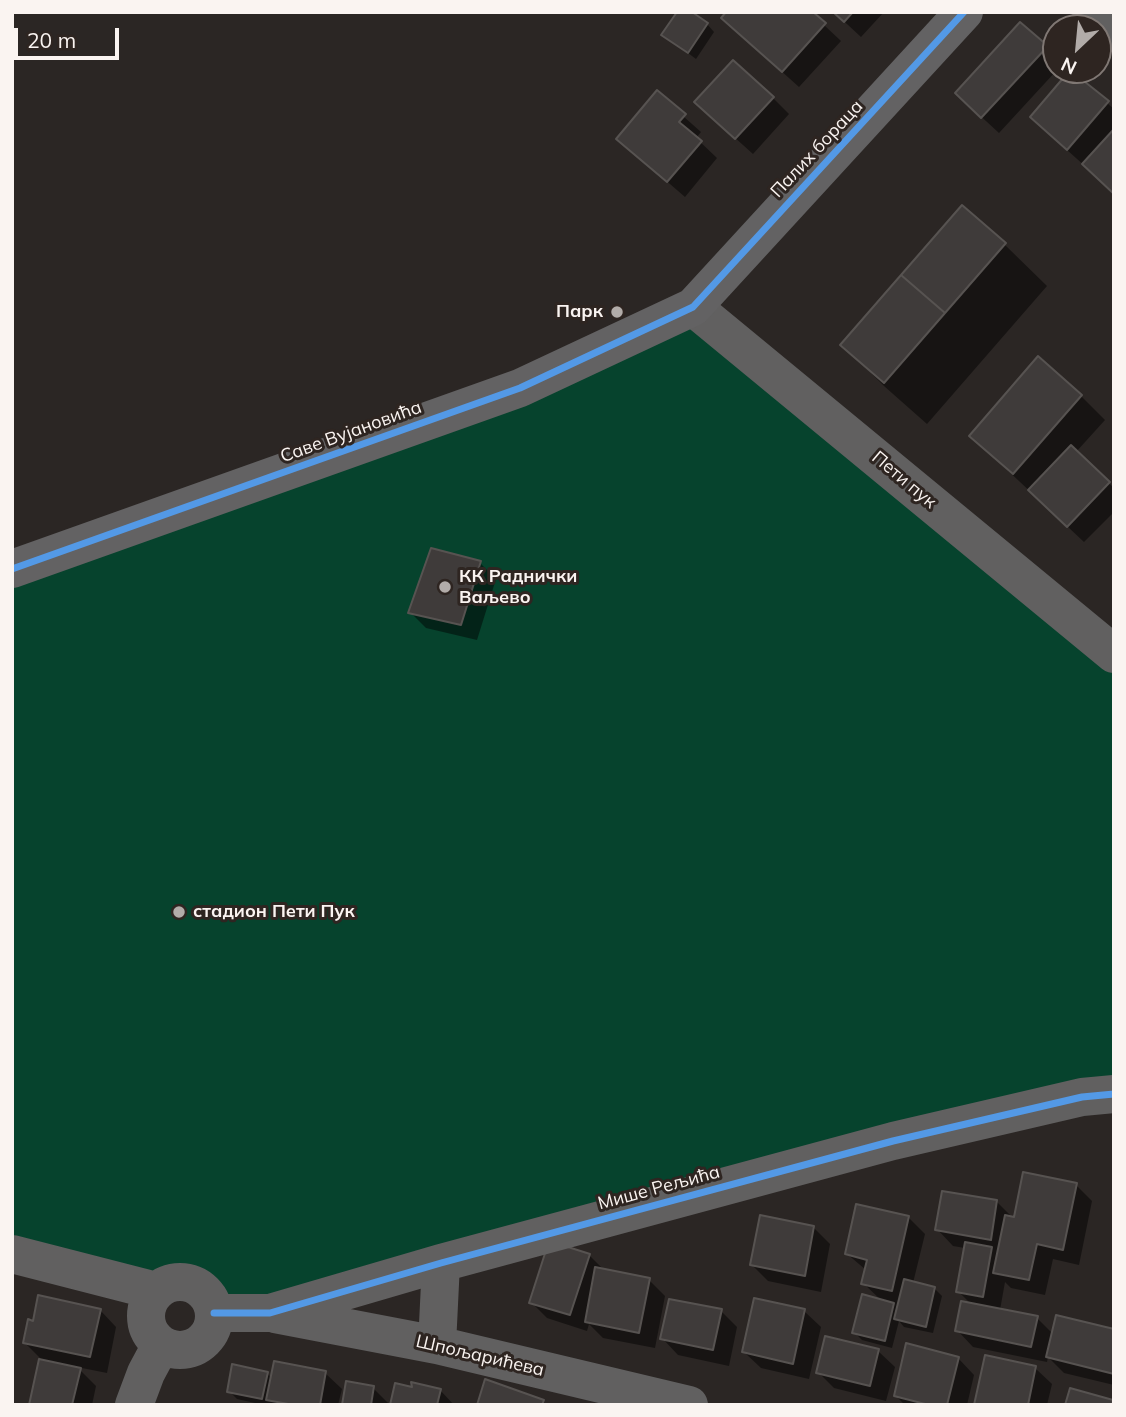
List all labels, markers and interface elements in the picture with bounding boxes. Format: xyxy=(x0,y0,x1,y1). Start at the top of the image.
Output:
scale bar xyxy=(18,14,122,58)
north arrow xyxy=(1042,14,1112,84)
text: 20 m xyxy=(27,27,76,53)
text: N xyxy=(1057,52,1080,80)
street label: Палих бораца xyxy=(766,96,868,202)
place label: Парк xyxy=(556,301,603,323)
marker: Парк xyxy=(609,304,625,320)
street label: Саве Вујановића xyxy=(277,396,425,468)
street label: Пети пук xyxy=(867,447,941,513)
place label: КК Раднички Ваљево xyxy=(459,566,577,608)
marker: КК Раднички Ваљево xyxy=(437,579,453,595)
place label: стадион Пети Пук xyxy=(193,901,355,923)
marker: стадион Пети Пук xyxy=(171,904,187,920)
street label: Мише Рељића xyxy=(596,1161,722,1215)
street label: Шпољарићева xyxy=(414,1331,546,1381)

